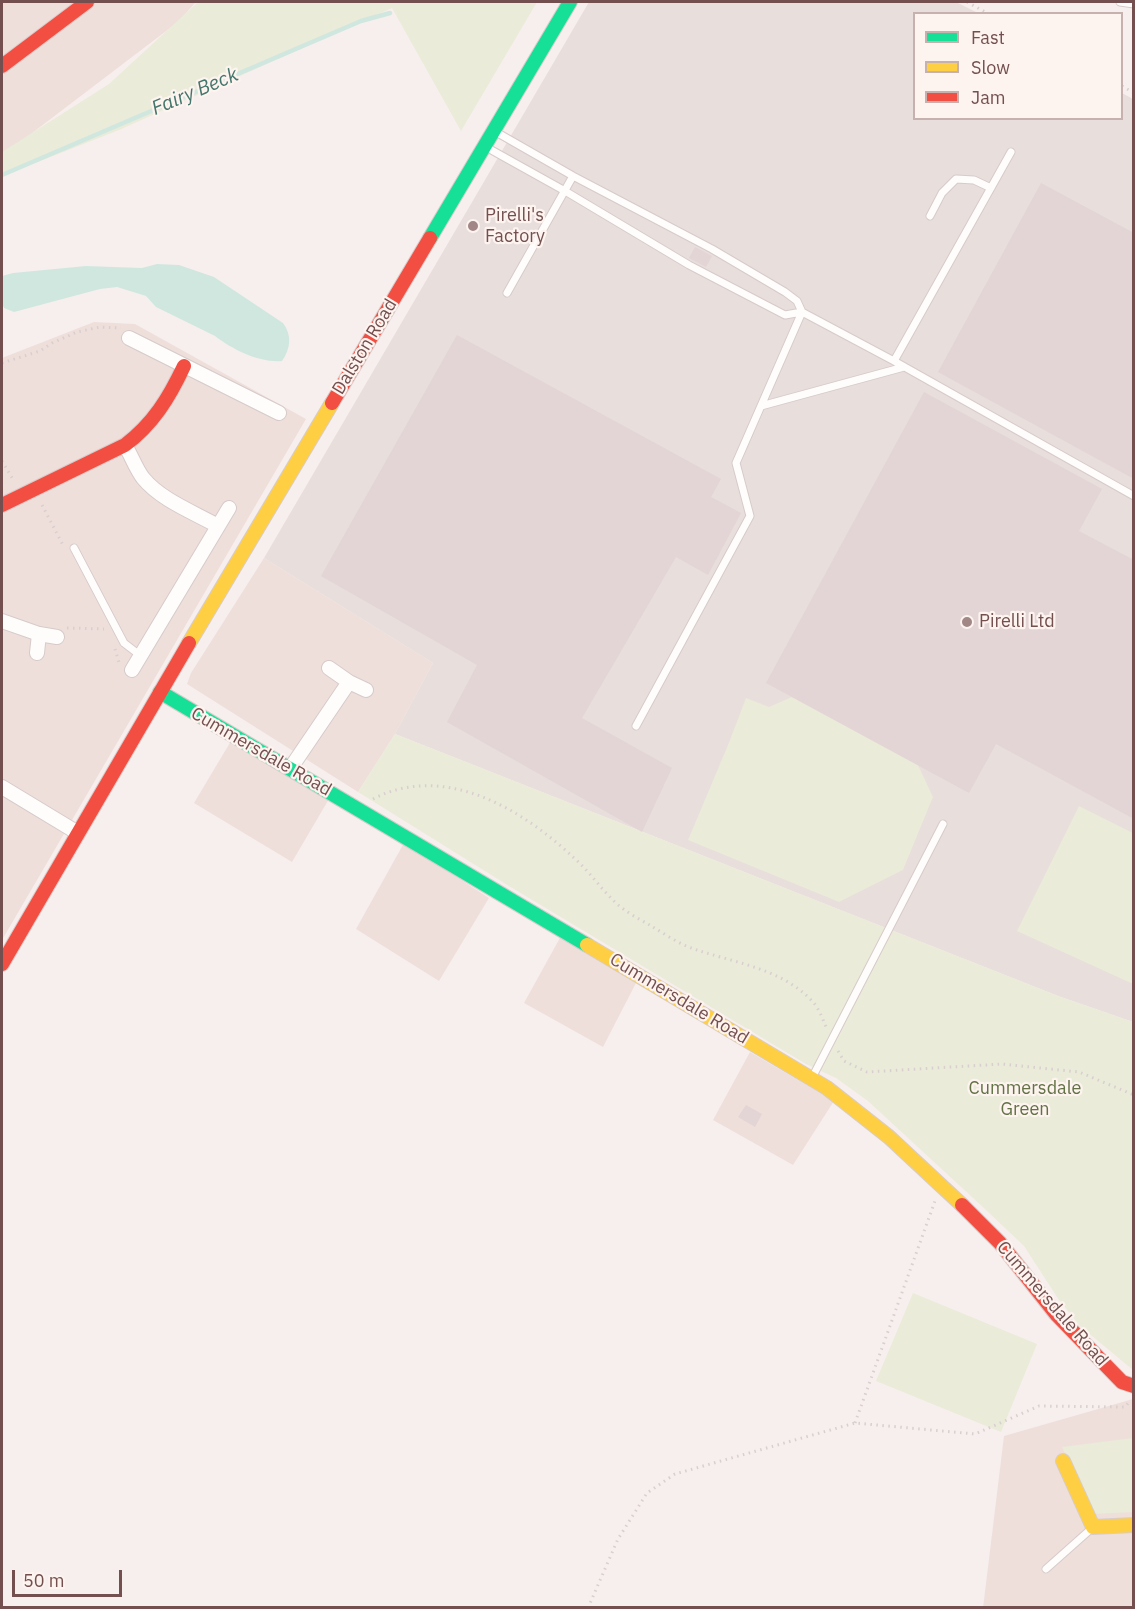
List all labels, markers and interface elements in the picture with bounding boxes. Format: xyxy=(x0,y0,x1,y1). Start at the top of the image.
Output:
legend xyxy=(913,12,1123,120)
text: Fast xyxy=(971,26,1005,49)
text: Slow xyxy=(971,56,1010,79)
water label: Fairy Beck xyxy=(148,63,242,121)
text: Jam xyxy=(971,86,1006,109)
place label: Pirelli's Factory xyxy=(485,205,545,248)
marker: Pirelli's Factory xyxy=(466,219,480,233)
street label: Dalston Road xyxy=(328,295,402,399)
place label: Pirelli Ltd xyxy=(979,611,1055,633)
marker: Pirelli Ltd xyxy=(960,615,974,629)
street label: Cummersdale Road xyxy=(187,703,335,801)
street label: Cummersdale Road xyxy=(605,949,753,1049)
park label: Cummersdale Green xyxy=(969,1078,1081,1120)
street label: Cummersdale Road xyxy=(992,1237,1112,1371)
scale bar xyxy=(15,1558,124,1596)
text: 50 m xyxy=(23,1569,65,1592)

